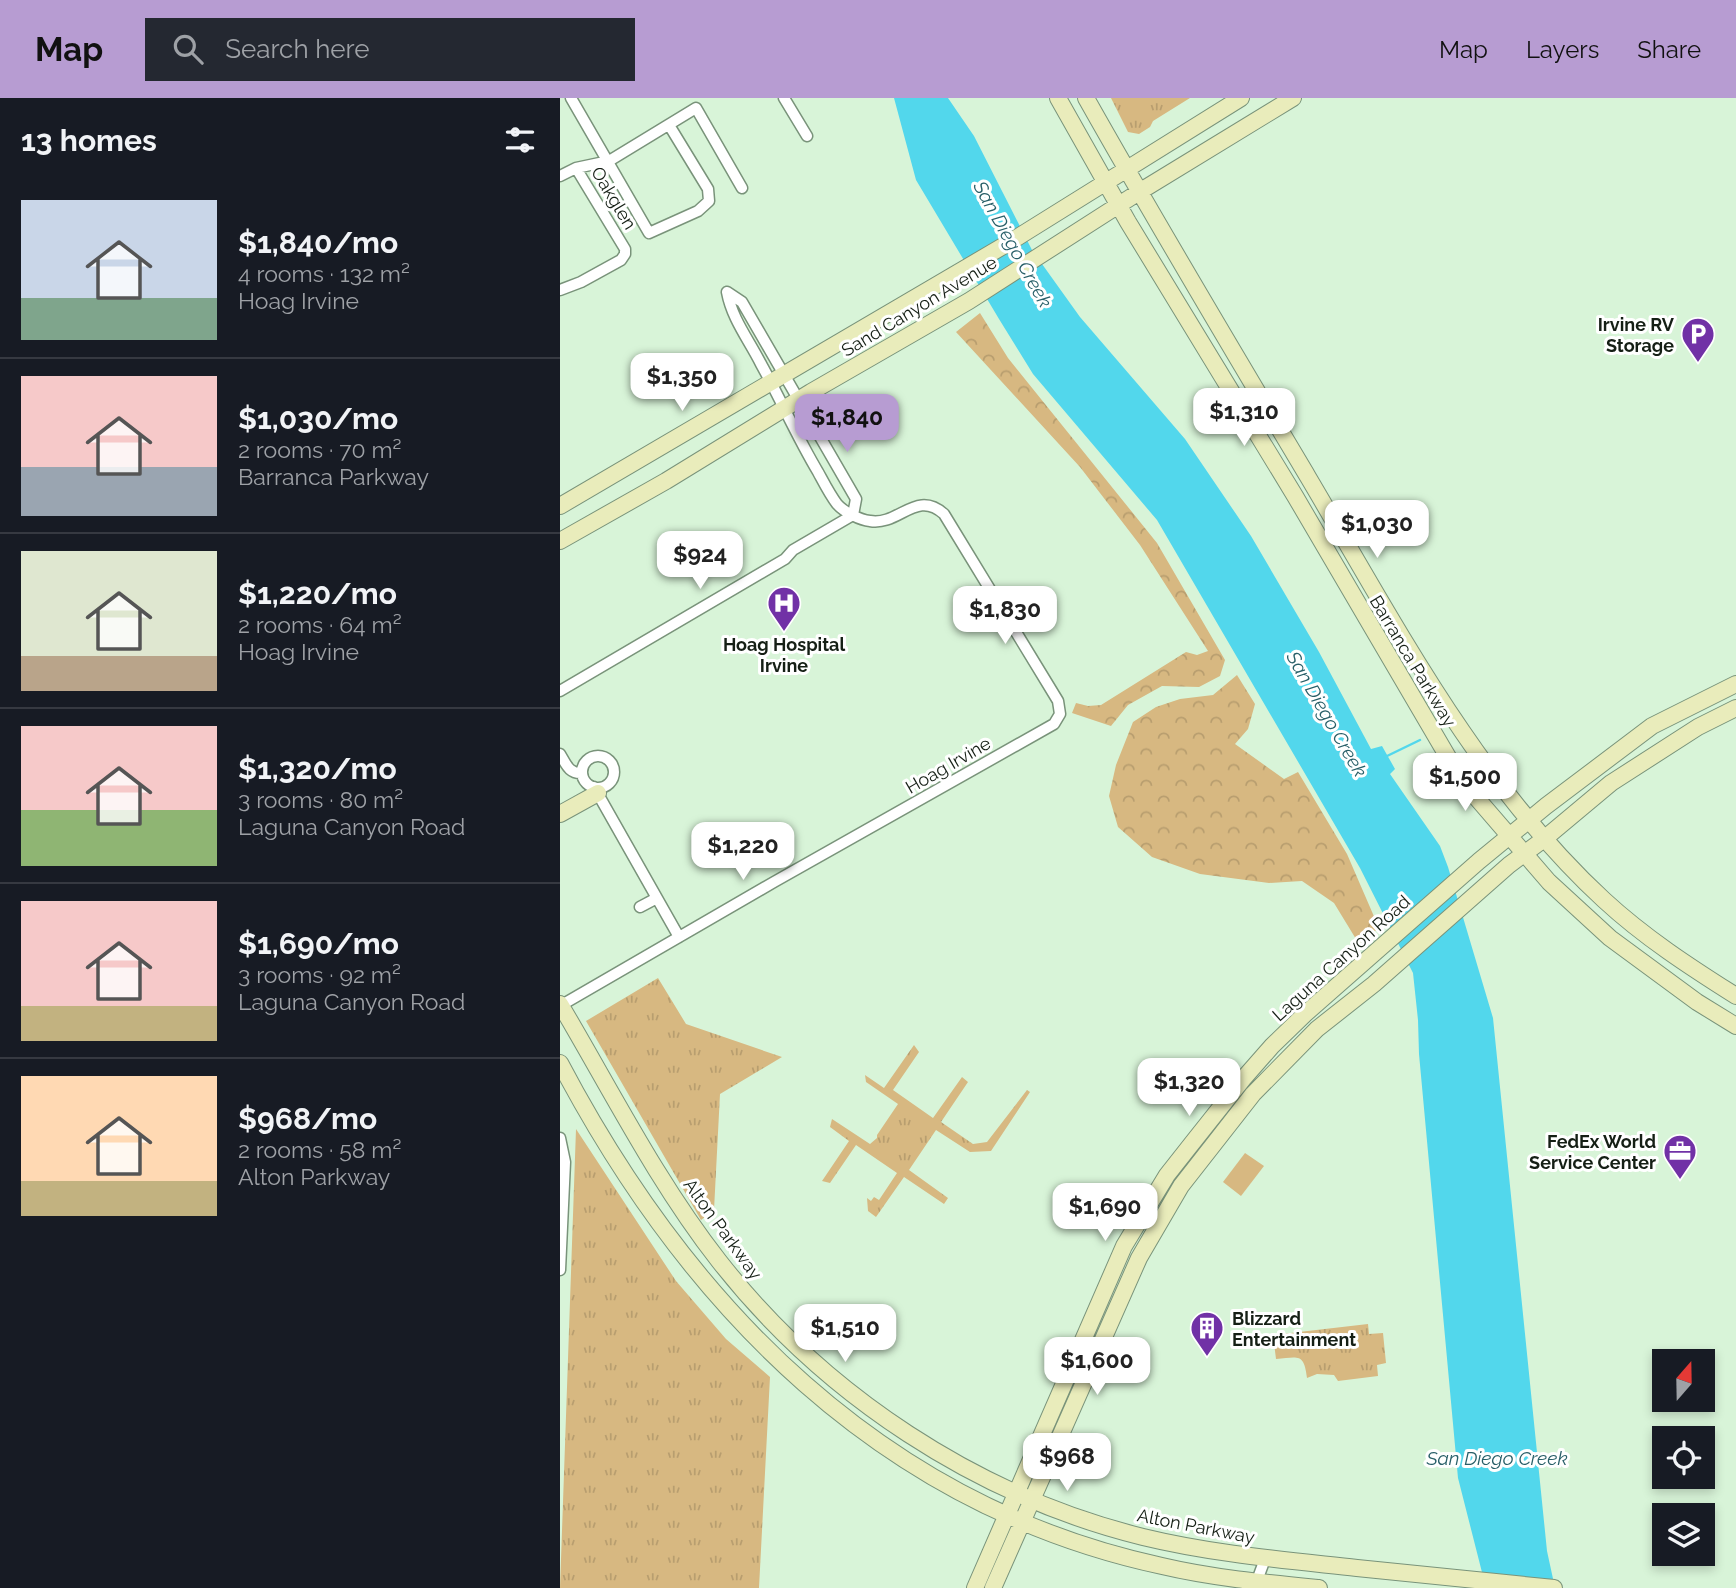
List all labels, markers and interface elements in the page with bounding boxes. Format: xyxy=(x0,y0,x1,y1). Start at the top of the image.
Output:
search box xyxy=(145,18,635,81)
text: Map xyxy=(35,30,103,69)
icon: search xyxy=(169,30,207,68)
text: Search here xyxy=(225,34,370,64)
text: Map xyxy=(1439,35,1488,64)
text: Layers xyxy=(1526,35,1599,64)
text: Share xyxy=(1637,35,1701,64)
icon: filters xyxy=(501,121,539,159)
text: 13 homes xyxy=(21,123,157,158)
street label: Oakglen xyxy=(587,163,641,233)
water label: San Diego Creek xyxy=(969,176,1057,311)
text: $1,840/mo xyxy=(238,225,398,260)
icon: home xyxy=(77,228,161,312)
street label: Sand Canyon Avenue xyxy=(838,251,1001,361)
text: 4 rooms · 132 m² xyxy=(238,260,410,287)
text: Hoag Irvine xyxy=(238,287,359,314)
place label: Irvine RV Storage xyxy=(1598,314,1675,356)
parking icon: Irvine RV Storage xyxy=(1679,315,1717,364)
pin: $1,350 xyxy=(625,354,739,413)
text: $1,350 xyxy=(647,362,717,389)
pin: $1,310 xyxy=(1187,388,1301,448)
pin: $1,840 xyxy=(790,394,904,454)
text: $1,310 xyxy=(1209,397,1279,424)
text: $1,030/mo xyxy=(238,401,398,436)
text: $1,840 xyxy=(811,403,883,430)
icon: home xyxy=(77,404,161,488)
text: 2 rooms · 70 m² xyxy=(238,436,401,463)
text: Barranca Parkway xyxy=(238,463,429,490)
pin: $1,030 xyxy=(1320,500,1434,560)
text: $1,030 xyxy=(1341,509,1413,536)
pin: $924 xyxy=(659,532,741,591)
text: $924 xyxy=(673,540,727,567)
text: $1,220/mo xyxy=(238,576,397,611)
icon: home xyxy=(77,579,161,663)
hospital icon: Hoag Hospital Irvine xyxy=(765,584,803,633)
pin: $1,830 xyxy=(948,587,1062,646)
street label: Barranca Parkway xyxy=(1366,592,1461,731)
text: $1,830 xyxy=(969,595,1041,622)
text: 2 rooms · 64 m² xyxy=(238,611,402,638)
place label: Hoag Hospital Irvine xyxy=(723,634,845,676)
text: Hoag Irvine xyxy=(238,638,359,665)
water label: San Diego Creek xyxy=(1282,646,1372,781)
street label: Hoag Irvine xyxy=(902,732,995,798)
text: $1,320/mo xyxy=(238,751,397,786)
icon: home xyxy=(77,754,161,838)
pin: $1,500 xyxy=(1408,754,1522,813)
text: $1,500 xyxy=(1429,762,1501,789)
text: 3 rooms · 80 m² xyxy=(238,786,403,813)
text: Laguna Canyon Road xyxy=(238,813,465,840)
pin: $1,220 xyxy=(686,822,800,882)
text: $1,220 xyxy=(707,831,779,858)
street label: Laguna Canyon Road xyxy=(1268,891,1414,1025)
text: $1,690/mo xyxy=(238,926,399,961)
icon: home xyxy=(77,929,161,1013)
text: 3 rooms · 92 m² xyxy=(238,961,401,988)
text: Laguna Canyon Road xyxy=(238,988,465,1015)
pin: $1,320 xyxy=(1132,1058,1246,1118)
text: $1,320 xyxy=(1153,1067,1225,1094)
text: $968/mo xyxy=(238,1101,377,1136)
icon: home xyxy=(77,1104,161,1188)
place label: FedEx World Service Center xyxy=(1529,1131,1656,1173)
office icon: FedEx World Service Center xyxy=(1661,1132,1699,1181)
text: 2 rooms · 58 m² xyxy=(238,1136,401,1163)
text: Alton Parkway xyxy=(238,1163,390,1190)
street label: Alton Parkway xyxy=(679,1175,767,1284)
pin: $1,690 xyxy=(1048,1184,1162,1243)
text: $1,690 xyxy=(1069,1192,1141,1219)
pin: $1,510 xyxy=(788,1304,902,1364)
place label: Blizzard Entertainment xyxy=(1232,1308,1356,1350)
building icon: Blizzard Entertainment xyxy=(1188,1309,1226,1358)
text: $1,510 xyxy=(810,1313,880,1340)
pin: $1,600 xyxy=(1040,1338,1154,1397)
text: $1,600 xyxy=(1060,1346,1134,1373)
north arrow xyxy=(1652,1349,1715,1412)
map controls xyxy=(1652,1349,1715,1566)
button: locate xyxy=(1652,1426,1715,1489)
pin: $968 xyxy=(1026,1434,1108,1493)
text: $968 xyxy=(1039,1442,1095,1469)
water label: San Diego Creek xyxy=(1425,1447,1568,1469)
button: layers xyxy=(1652,1503,1715,1566)
street label: Alton Parkway xyxy=(1135,1504,1257,1548)

